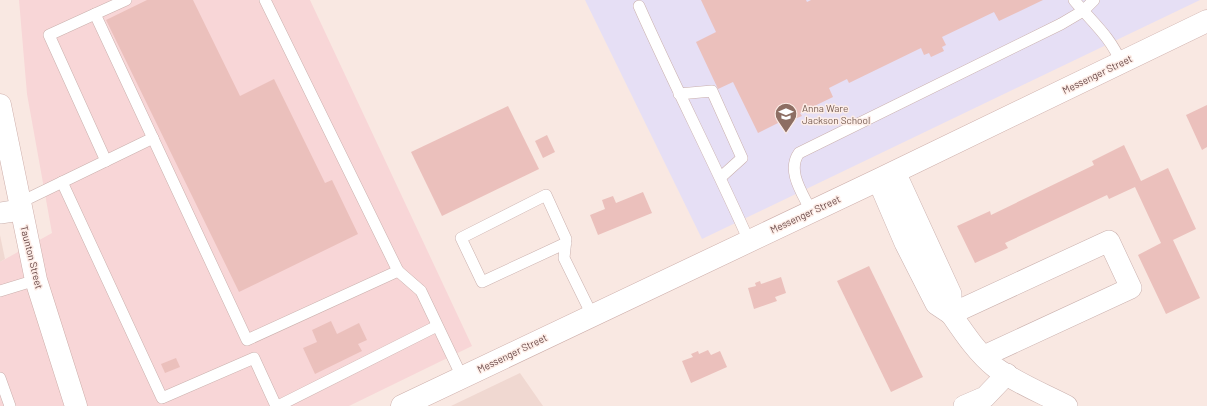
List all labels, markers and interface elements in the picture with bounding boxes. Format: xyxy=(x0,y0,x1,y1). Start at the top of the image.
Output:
street label: Messenger Street xyxy=(1060,52,1134,96)
school or university icon: Anna Ware Jackson School xyxy=(773,101,799,134)
place label: Anna Ware Jackson School xyxy=(802,102,870,126)
street label: Messenger Street xyxy=(768,192,842,236)
street label: Taunton Street xyxy=(18,224,46,290)
street label: Messenger Street xyxy=(475,331,549,375)

